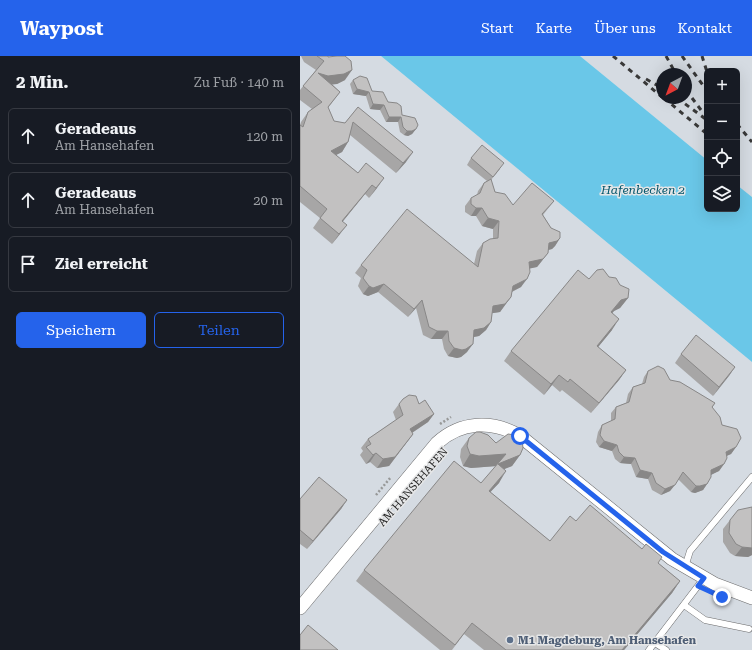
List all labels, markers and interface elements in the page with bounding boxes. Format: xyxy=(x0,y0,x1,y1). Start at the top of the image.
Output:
text: Waypost xyxy=(20,17,103,40)
text: Start xyxy=(481,20,514,36)
text: Karte xyxy=(536,20,572,36)
text: Über uns xyxy=(594,20,656,36)
text: Kontakt xyxy=(678,20,732,36)
north arrow xyxy=(656,68,692,104)
map controls xyxy=(704,68,740,212)
button: + xyxy=(704,68,740,104)
text: 2 Min. xyxy=(16,72,69,92)
text: Zu Fuß · 140 m xyxy=(194,75,284,90)
button: − xyxy=(704,104,740,140)
text: Geradeaus xyxy=(55,120,136,138)
icon: ahead xyxy=(17,125,39,147)
text: 120 m xyxy=(246,129,283,144)
text: Am Hansehafen xyxy=(55,138,154,153)
button: locate xyxy=(704,140,740,176)
button: layers xyxy=(704,176,740,212)
water label: Hafenbecken 2 xyxy=(600,183,685,197)
text: Geradeaus xyxy=(55,184,136,202)
icon: ahead xyxy=(17,189,39,211)
text: 20 m xyxy=(253,193,283,208)
text: Am Hansehafen xyxy=(55,202,154,217)
icon: arrive xyxy=(17,253,39,275)
text: Ziel erreicht xyxy=(55,255,148,273)
button: Speichern xyxy=(16,312,146,348)
button: Teilen xyxy=(154,312,284,348)
route start xyxy=(511,427,529,445)
street label: AM HANSEHAFEN xyxy=(375,445,451,529)
route end xyxy=(713,588,731,606)
place label: M1 Magdeburg, Am Hansehafen xyxy=(518,634,697,647)
marker: M1 Magdeburg, Am Hansehafen xyxy=(505,635,515,645)

